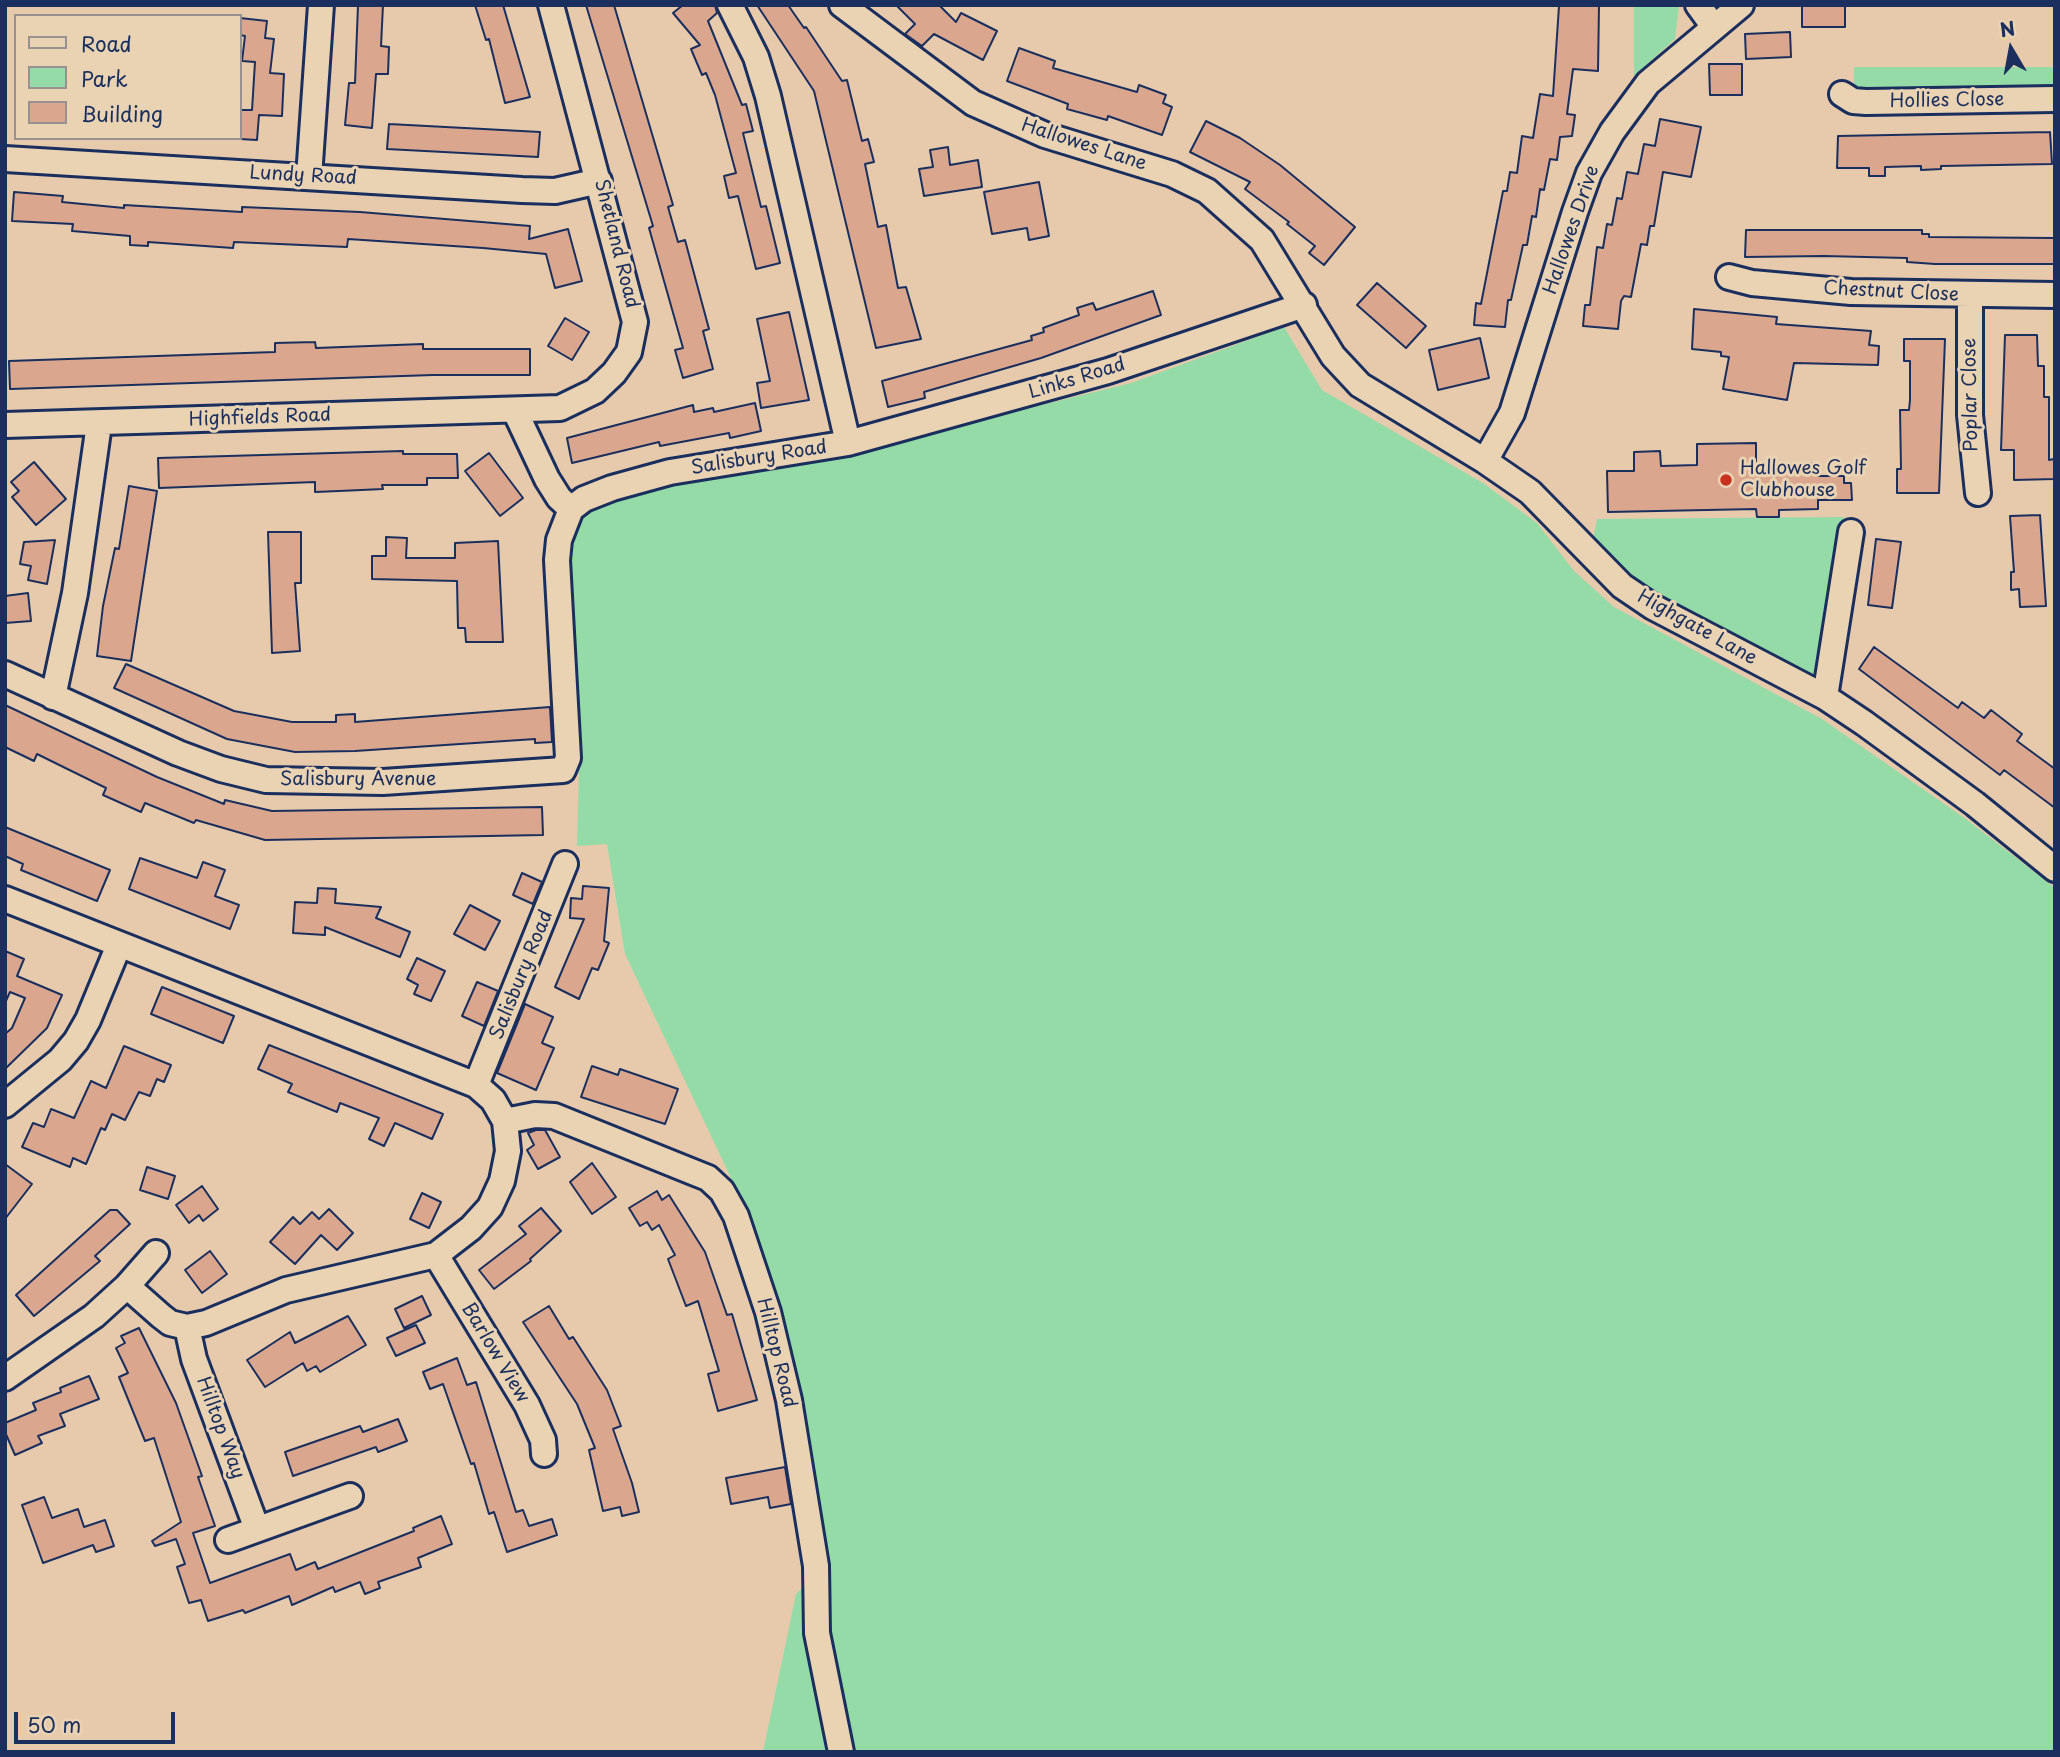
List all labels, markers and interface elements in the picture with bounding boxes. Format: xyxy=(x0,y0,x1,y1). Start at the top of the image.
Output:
text: N xyxy=(1998,13,2017,43)
legend xyxy=(14,14,242,140)
north arrow xyxy=(1976,14,2046,84)
text: Road xyxy=(81,27,132,59)
text: Park xyxy=(81,62,128,94)
street label: Hollies Close xyxy=(1889,89,2005,113)
text: Building xyxy=(81,97,163,129)
street label: Hallowes Lane xyxy=(1018,114,1150,176)
street label: Lundy Road xyxy=(249,162,357,190)
street label: Hallowes Drive xyxy=(1539,162,1605,298)
street label: Shetland Road xyxy=(589,177,643,311)
street label: Chestnut Close xyxy=(1823,277,1959,307)
street label: Poplar Close xyxy=(1959,338,1983,452)
street label: Links Road xyxy=(1026,353,1128,405)
street label: Highfields Road xyxy=(189,404,331,432)
street label: Salisbury Road xyxy=(689,436,829,480)
place label: Hallowes Golf Clubhouse xyxy=(1740,458,1866,502)
marker: Hallowes Golf Clubhouse xyxy=(1718,472,1734,488)
street label: Highgate Lane xyxy=(1633,586,1761,670)
street label: Salisbury Avenue xyxy=(280,769,436,791)
street label: Salisbury Road xyxy=(486,907,558,1043)
street label: Hilltop Road xyxy=(751,1296,801,1410)
street label: Barlow View xyxy=(456,1299,534,1407)
street label: Hilltop Way xyxy=(191,1374,249,1482)
scale bar xyxy=(18,1698,178,1742)
text: 50 m xyxy=(27,1708,81,1740)

